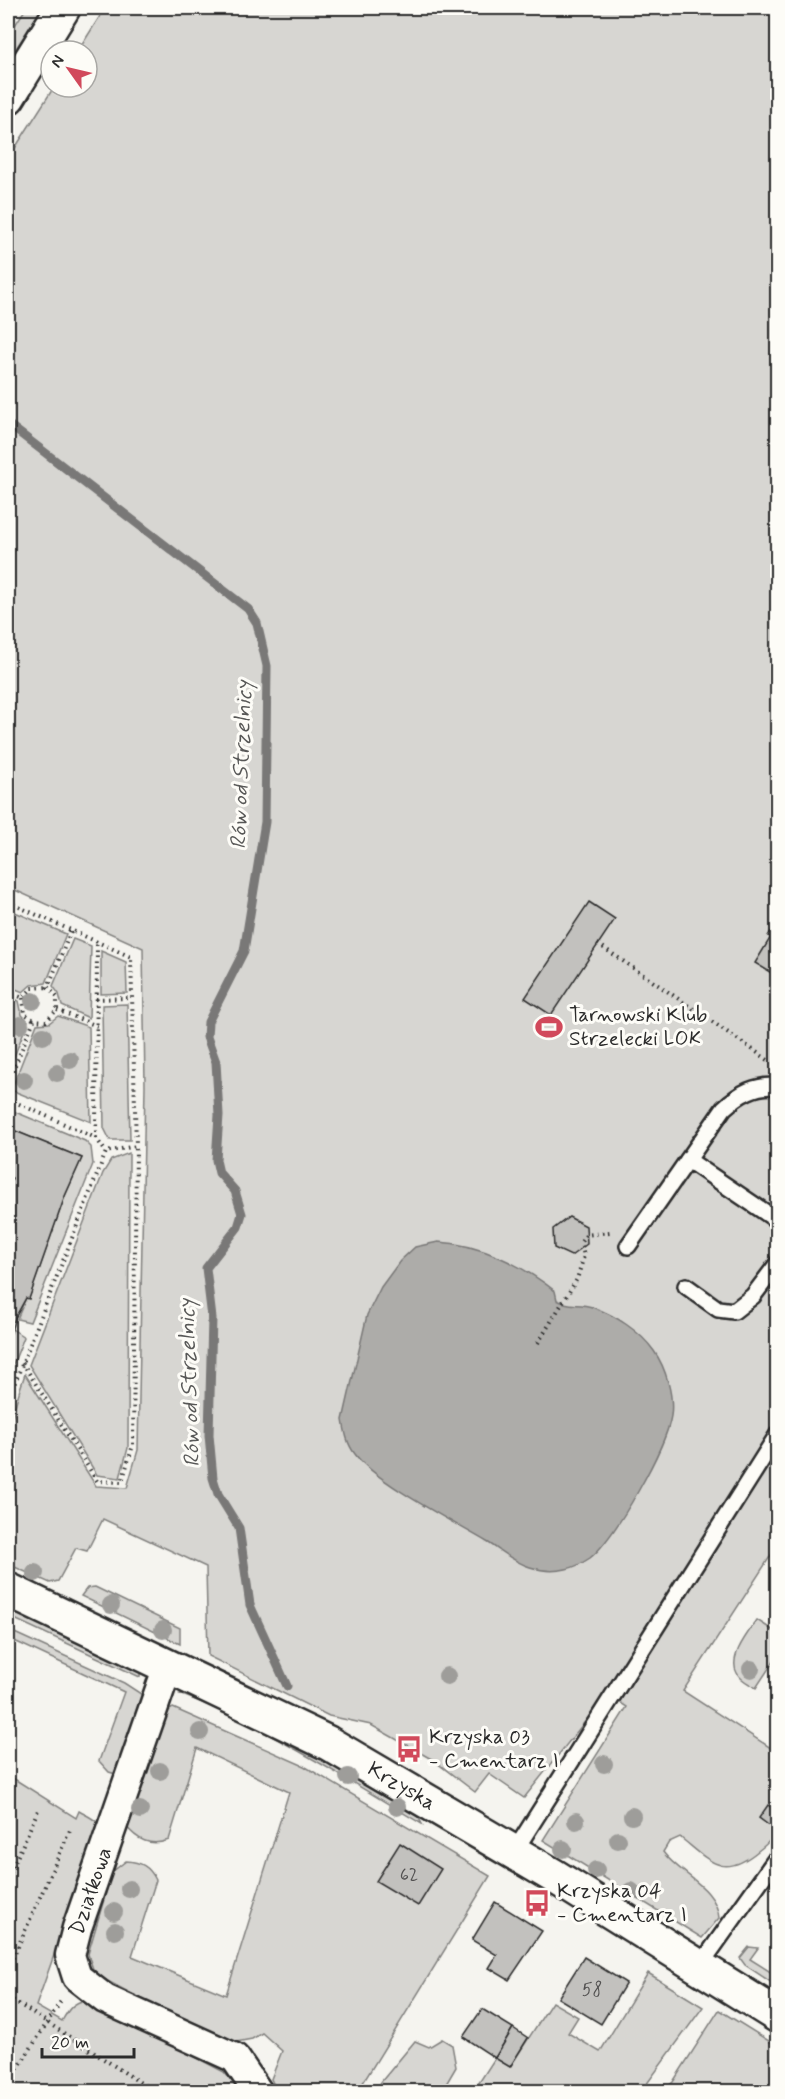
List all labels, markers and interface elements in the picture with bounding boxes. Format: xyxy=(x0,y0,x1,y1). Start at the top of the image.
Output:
north arrow xyxy=(39,39,99,99)
text: N xyxy=(46,51,69,72)
water label: Rów od Strzelnicy xyxy=(225,679,259,850)
place label: Tarnowski Klub Strzelecki LOK xyxy=(569,1001,707,1053)
sports icon: Tarnowski Klub Strzelecki LOK xyxy=(534,1012,564,1042)
water label: Rów od Strzelnicy xyxy=(173,1297,207,1468)
place label: Krzyska 03 - Cmentarz I xyxy=(429,1723,559,1775)
bus stop icon: Krzyska 03 - Cmentarz I xyxy=(394,1734,424,1764)
street label: Krzyska xyxy=(362,1755,441,1817)
street label: Działkowa xyxy=(63,1843,119,1939)
house number: 62 xyxy=(400,1863,418,1887)
place label: Krzyska 04 - Cmentarz I xyxy=(557,1877,687,1929)
bus stop icon: Krzyska 04 - Cmentarz I xyxy=(522,1888,552,1918)
house number: 58 xyxy=(582,1978,602,2002)
scale bar xyxy=(42,2021,134,2059)
text: 20 m xyxy=(51,2031,89,2055)

